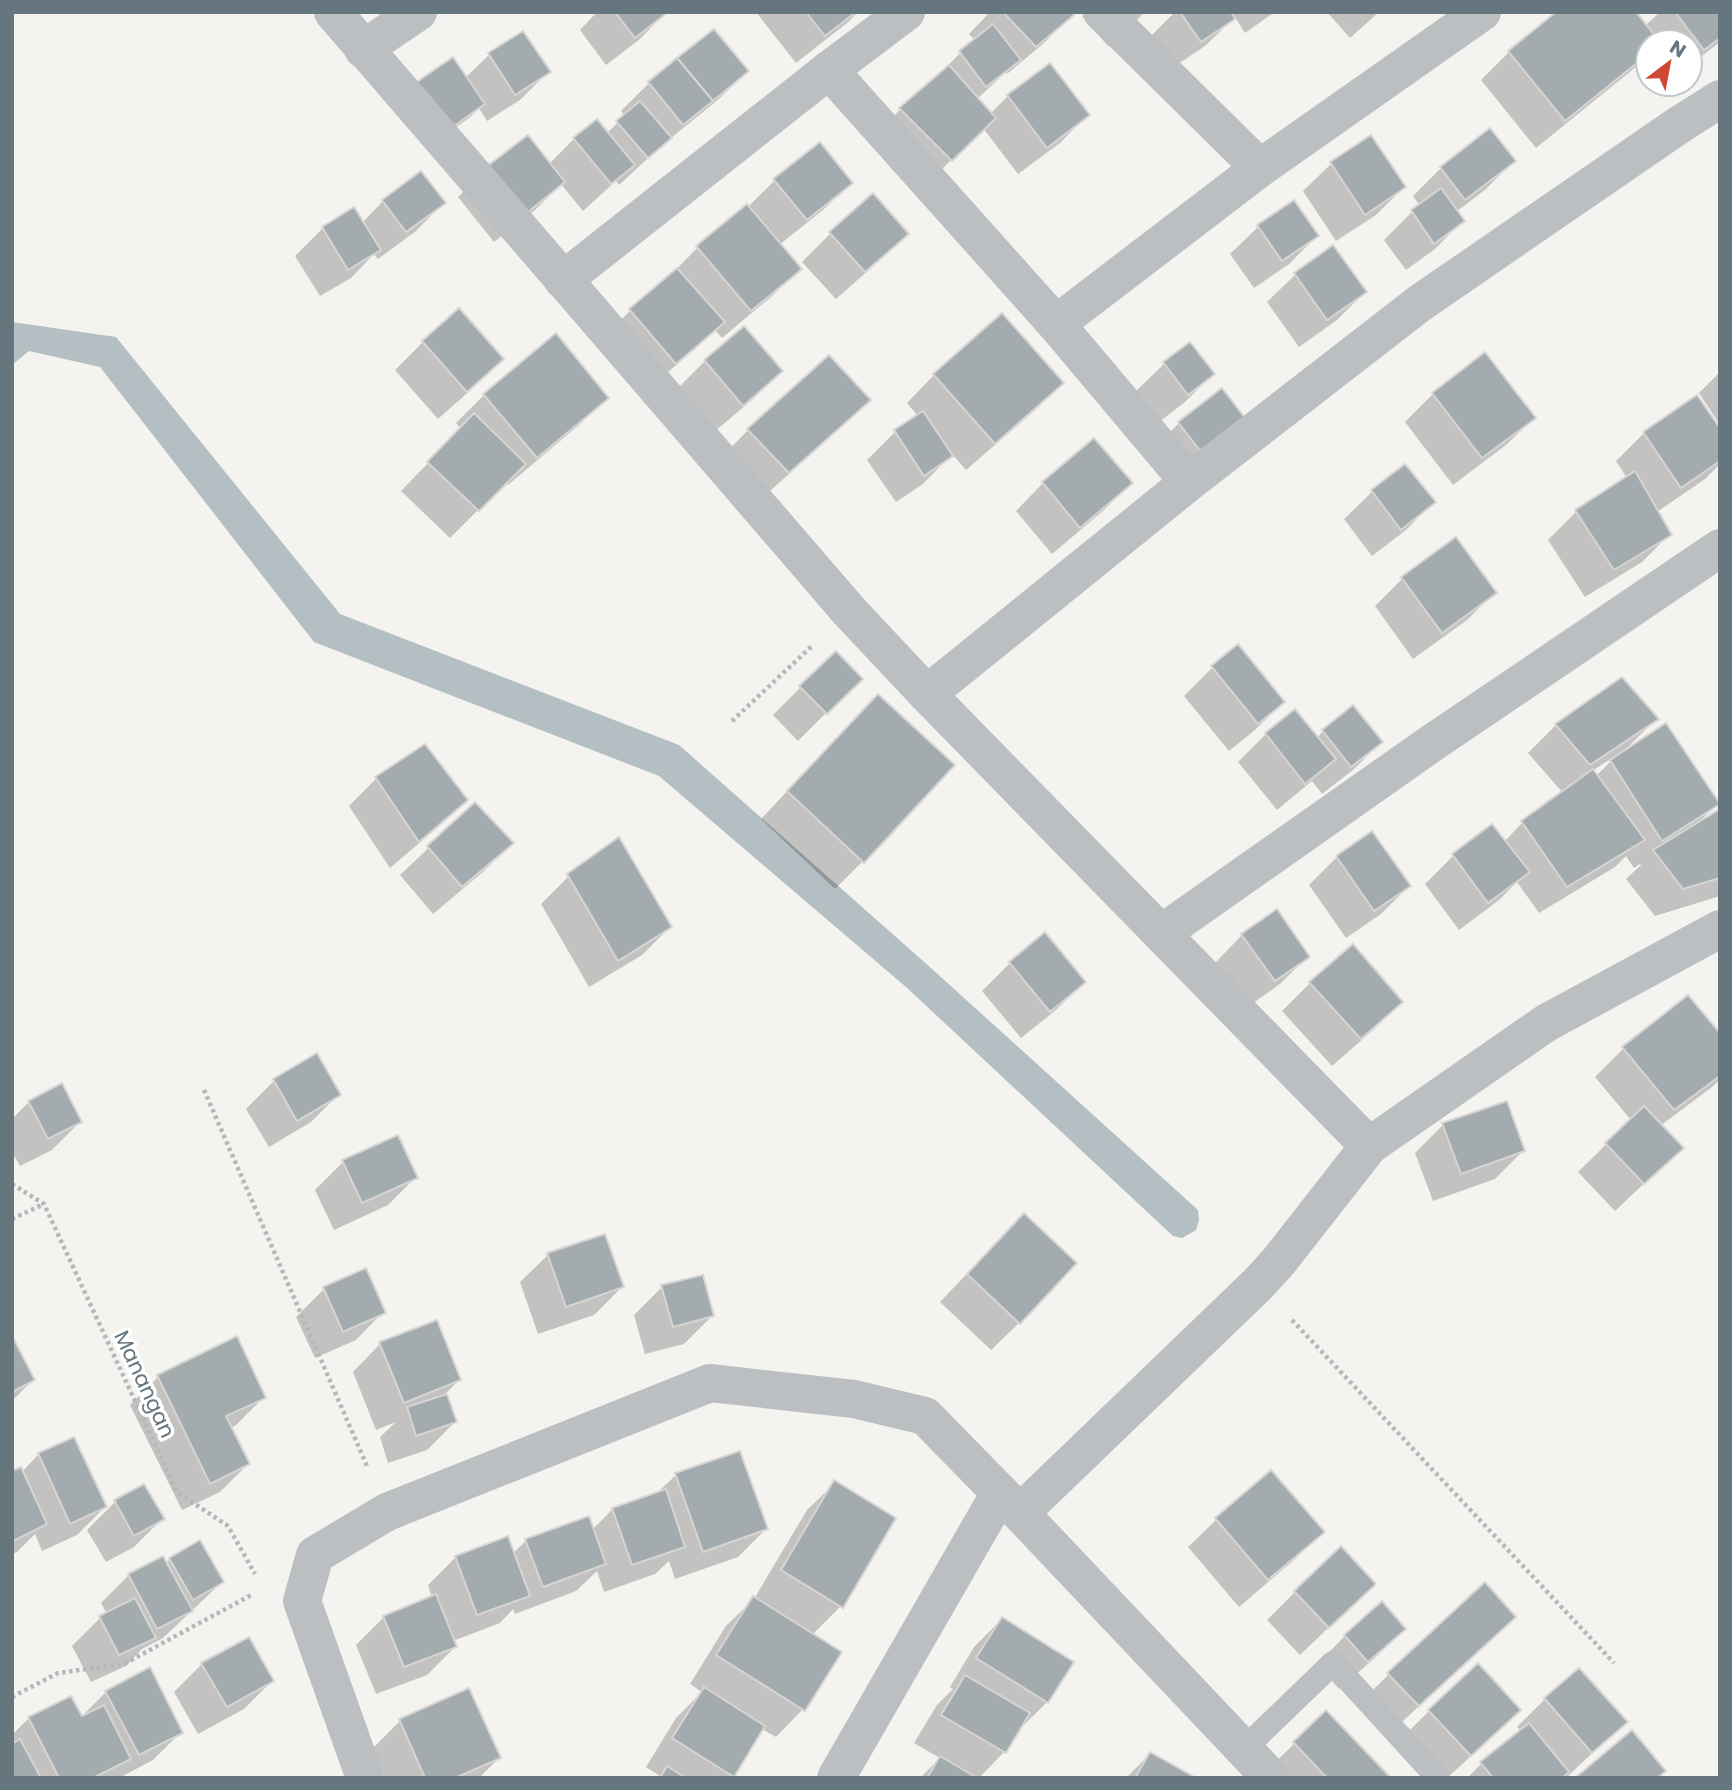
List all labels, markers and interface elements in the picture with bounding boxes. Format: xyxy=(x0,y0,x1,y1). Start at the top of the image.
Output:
north arrow xyxy=(1634,28,1704,98)
text: N xyxy=(1665,34,1691,64)
street label: Manangan xyxy=(108,1326,182,1442)

